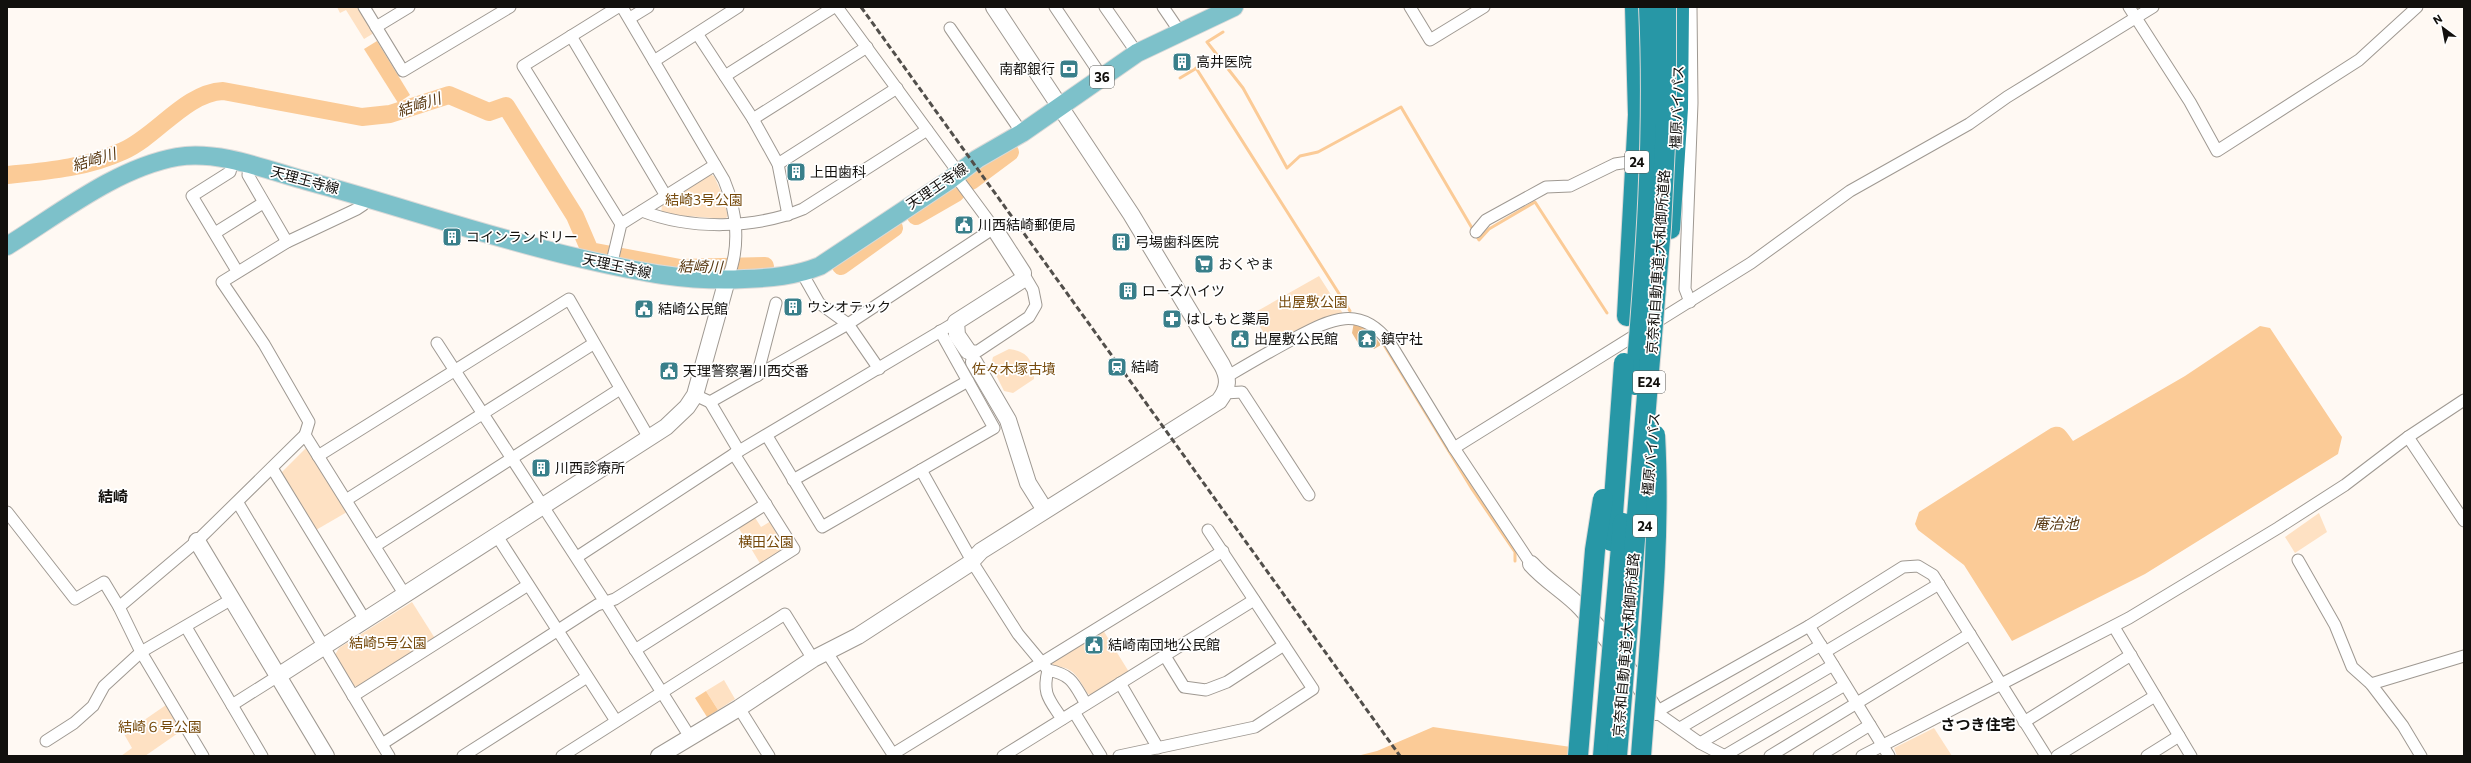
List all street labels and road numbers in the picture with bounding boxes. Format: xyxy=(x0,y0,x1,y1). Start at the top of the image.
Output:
street label: 橿原バイパス xyxy=(1667,65,1686,149)
road number: 36 xyxy=(1090,66,1114,88)
road number: 24 xyxy=(1625,151,1649,173)
street label: 天理王寺線 xyxy=(903,159,970,212)
street label: 天理王寺線 xyxy=(269,162,341,197)
street label: 京奈和自動車道;大和御所道路 xyxy=(1643,169,1672,355)
street label: 天理王寺線 xyxy=(581,250,653,281)
road number: E24 xyxy=(1633,371,1665,393)
street label: 橿原バイパス xyxy=(1638,412,1663,496)
road number: 24 xyxy=(1633,515,1657,537)
street label: 京奈和自動車道;大和御所道路 xyxy=(1609,552,1642,738)

